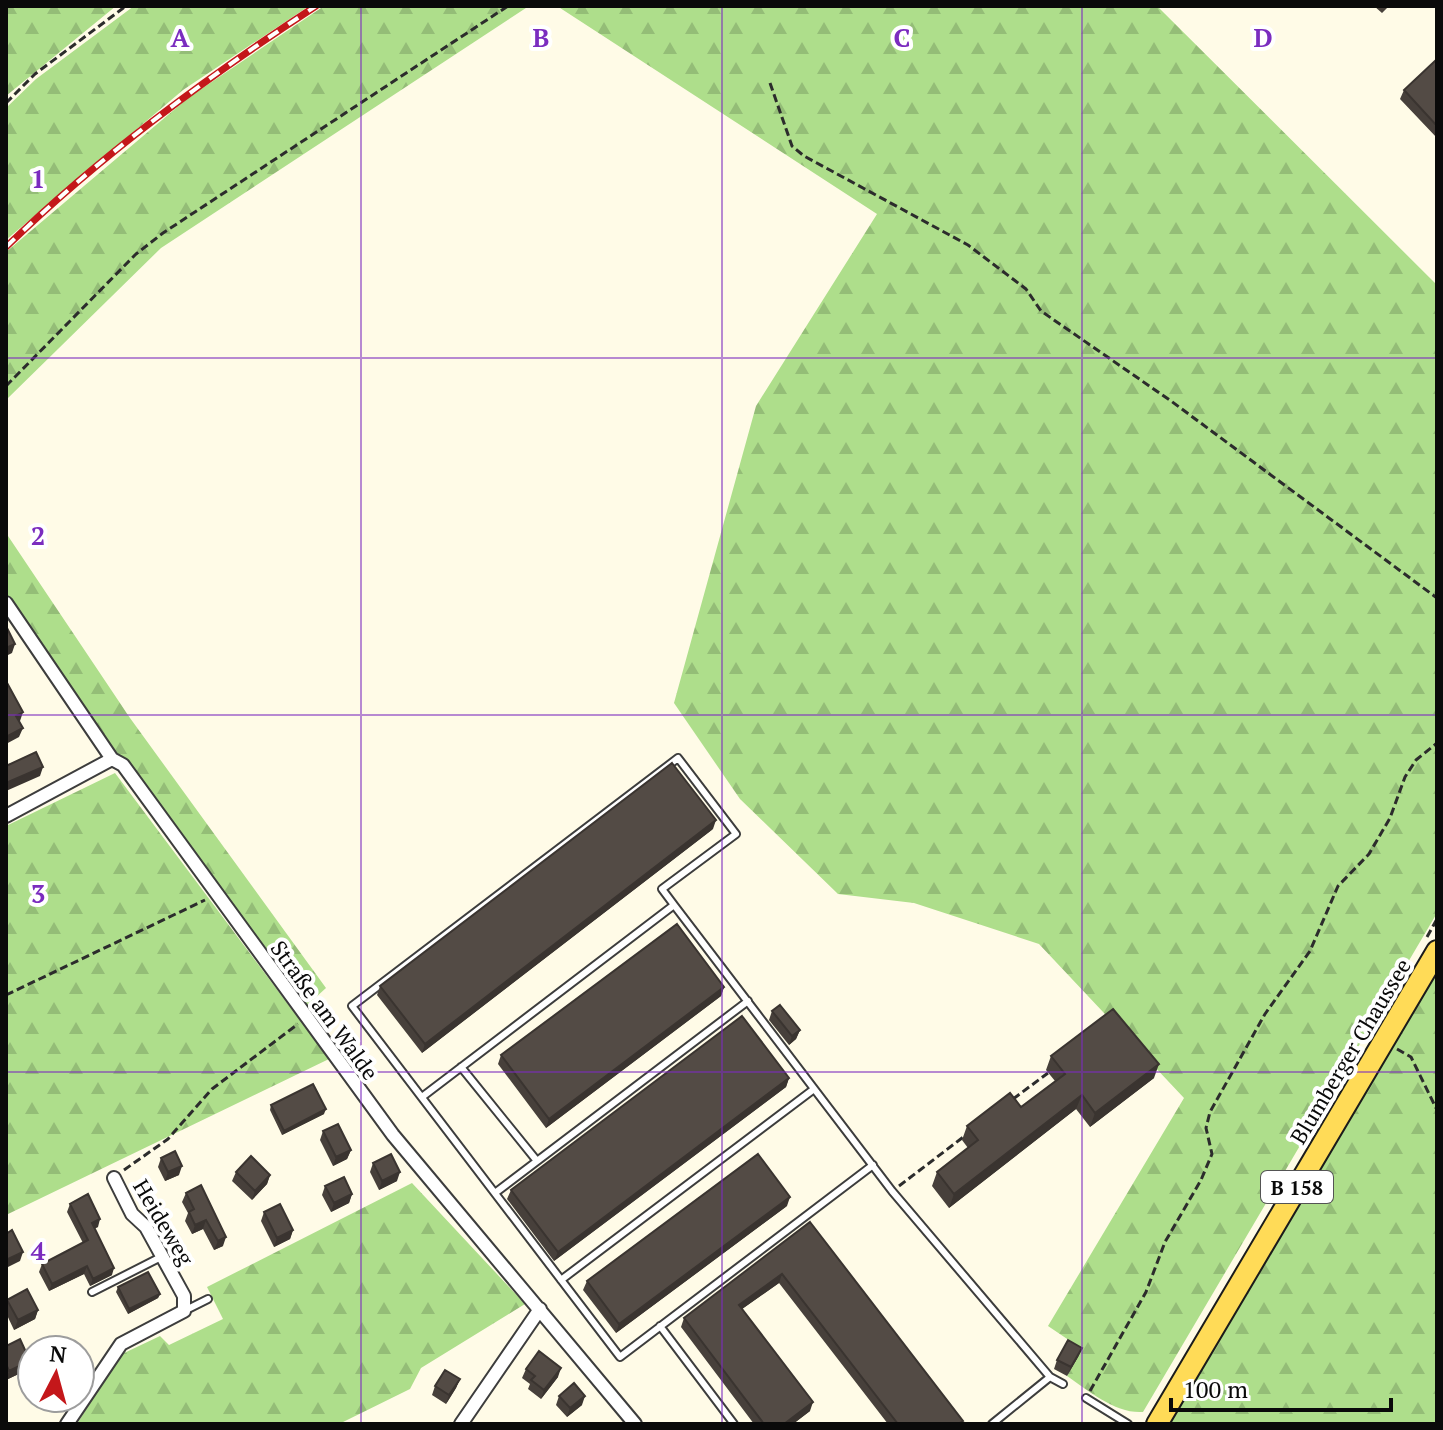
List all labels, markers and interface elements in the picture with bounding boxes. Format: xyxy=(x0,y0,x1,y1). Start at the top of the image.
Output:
text: A xyxy=(171,20,190,54)
text: B xyxy=(533,20,549,54)
text: C xyxy=(894,20,910,54)
text: D xyxy=(1253,20,1273,54)
text: 1 xyxy=(31,161,45,195)
text: 2 xyxy=(31,518,45,552)
text: 3 xyxy=(31,876,45,910)
street label: Straße am Walde xyxy=(265,935,385,1085)
street label: Blumberger Chaussee xyxy=(1283,953,1417,1149)
road number: B 158 xyxy=(1261,1171,1333,1203)
street label: Heideweg xyxy=(127,1174,201,1271)
text: 4 xyxy=(31,1233,46,1267)
north arrow xyxy=(16,1334,96,1414)
text: N xyxy=(48,1338,68,1369)
scale bar xyxy=(1171,1362,1391,1412)
text: 100 m xyxy=(1183,1373,1248,1405)

